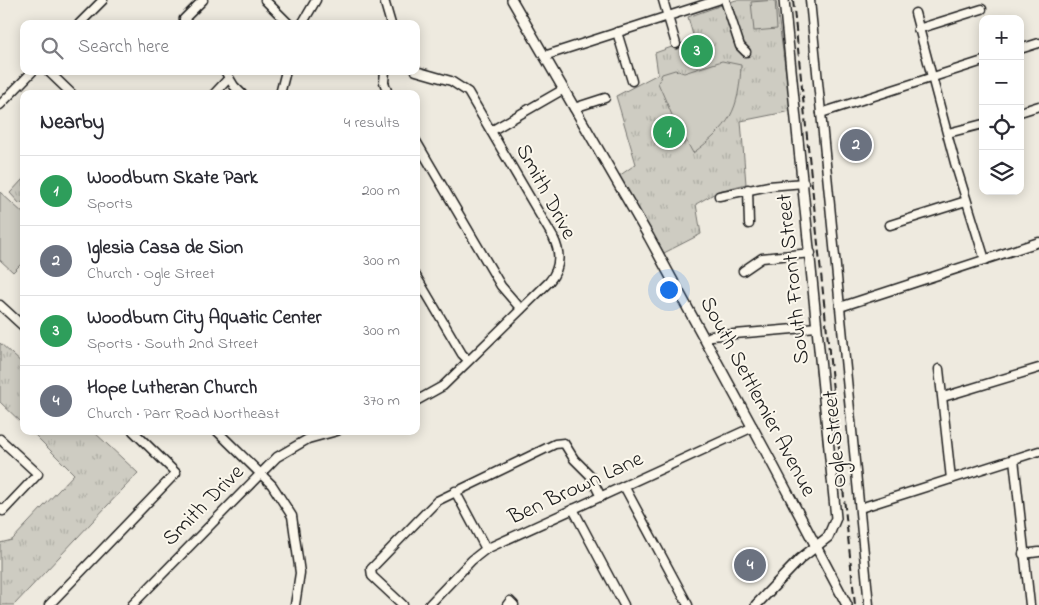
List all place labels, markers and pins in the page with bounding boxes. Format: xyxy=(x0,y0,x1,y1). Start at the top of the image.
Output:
pin: 3 xyxy=(681,32,713,70)
pin: 1 xyxy=(653,113,685,151)
pin: 2 xyxy=(840,126,872,164)
pin: 4 xyxy=(734,546,766,584)

